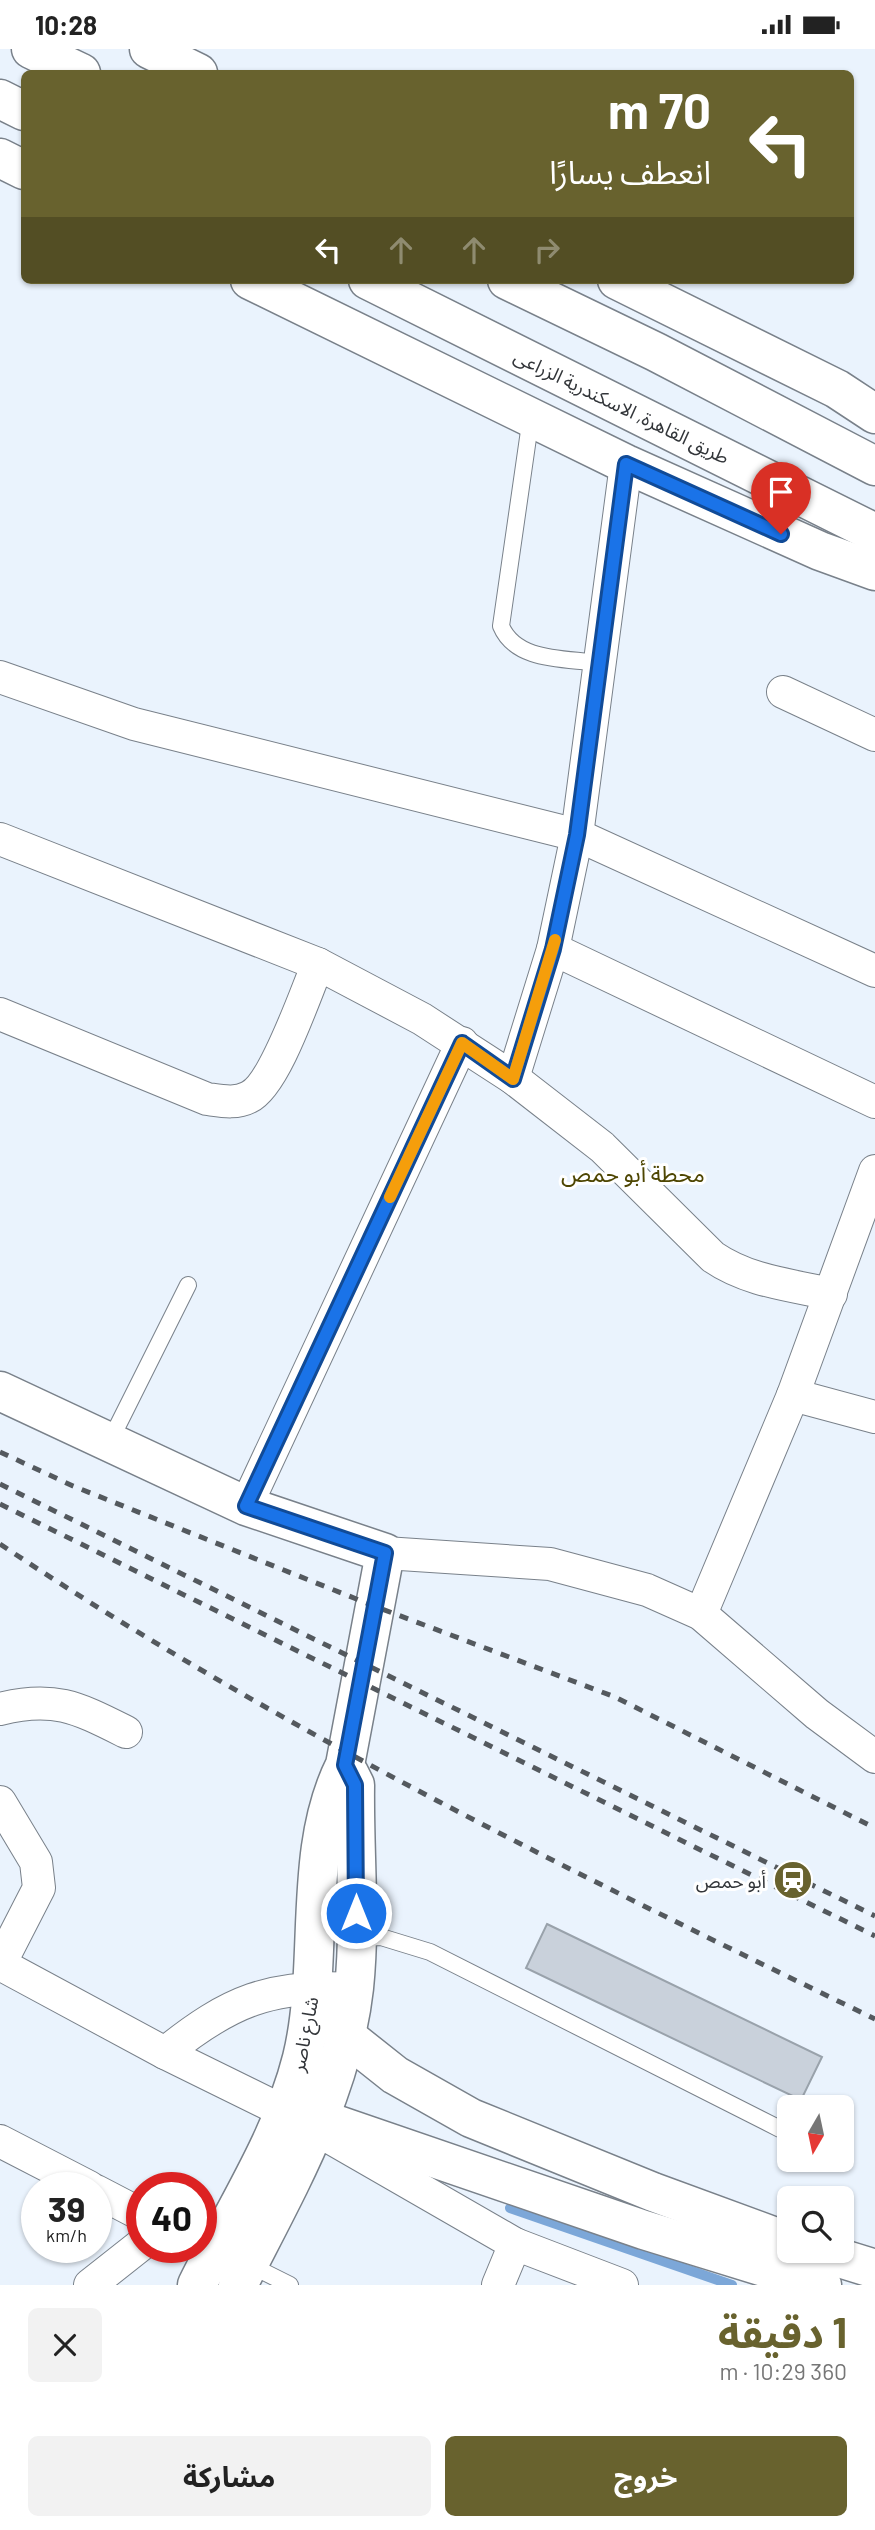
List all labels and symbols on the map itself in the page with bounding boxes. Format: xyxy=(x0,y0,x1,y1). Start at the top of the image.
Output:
street label: طريق القاهرة, الاسكندرية الزراعى xyxy=(510,344,734,469)
pin xyxy=(751,462,811,534)
district label: محطة أبو حمص xyxy=(561,1159,705,1188)
station icon: أبو حمص xyxy=(772,1859,814,1901)
place label: أبو حمص xyxy=(696,1869,766,1893)
position arrow xyxy=(319,1876,393,1950)
street label: شارع ناصر xyxy=(285,1994,325,2075)
north arrow xyxy=(777,2095,854,2172)
speed limit sign: 40 xyxy=(126,2172,217,2263)

